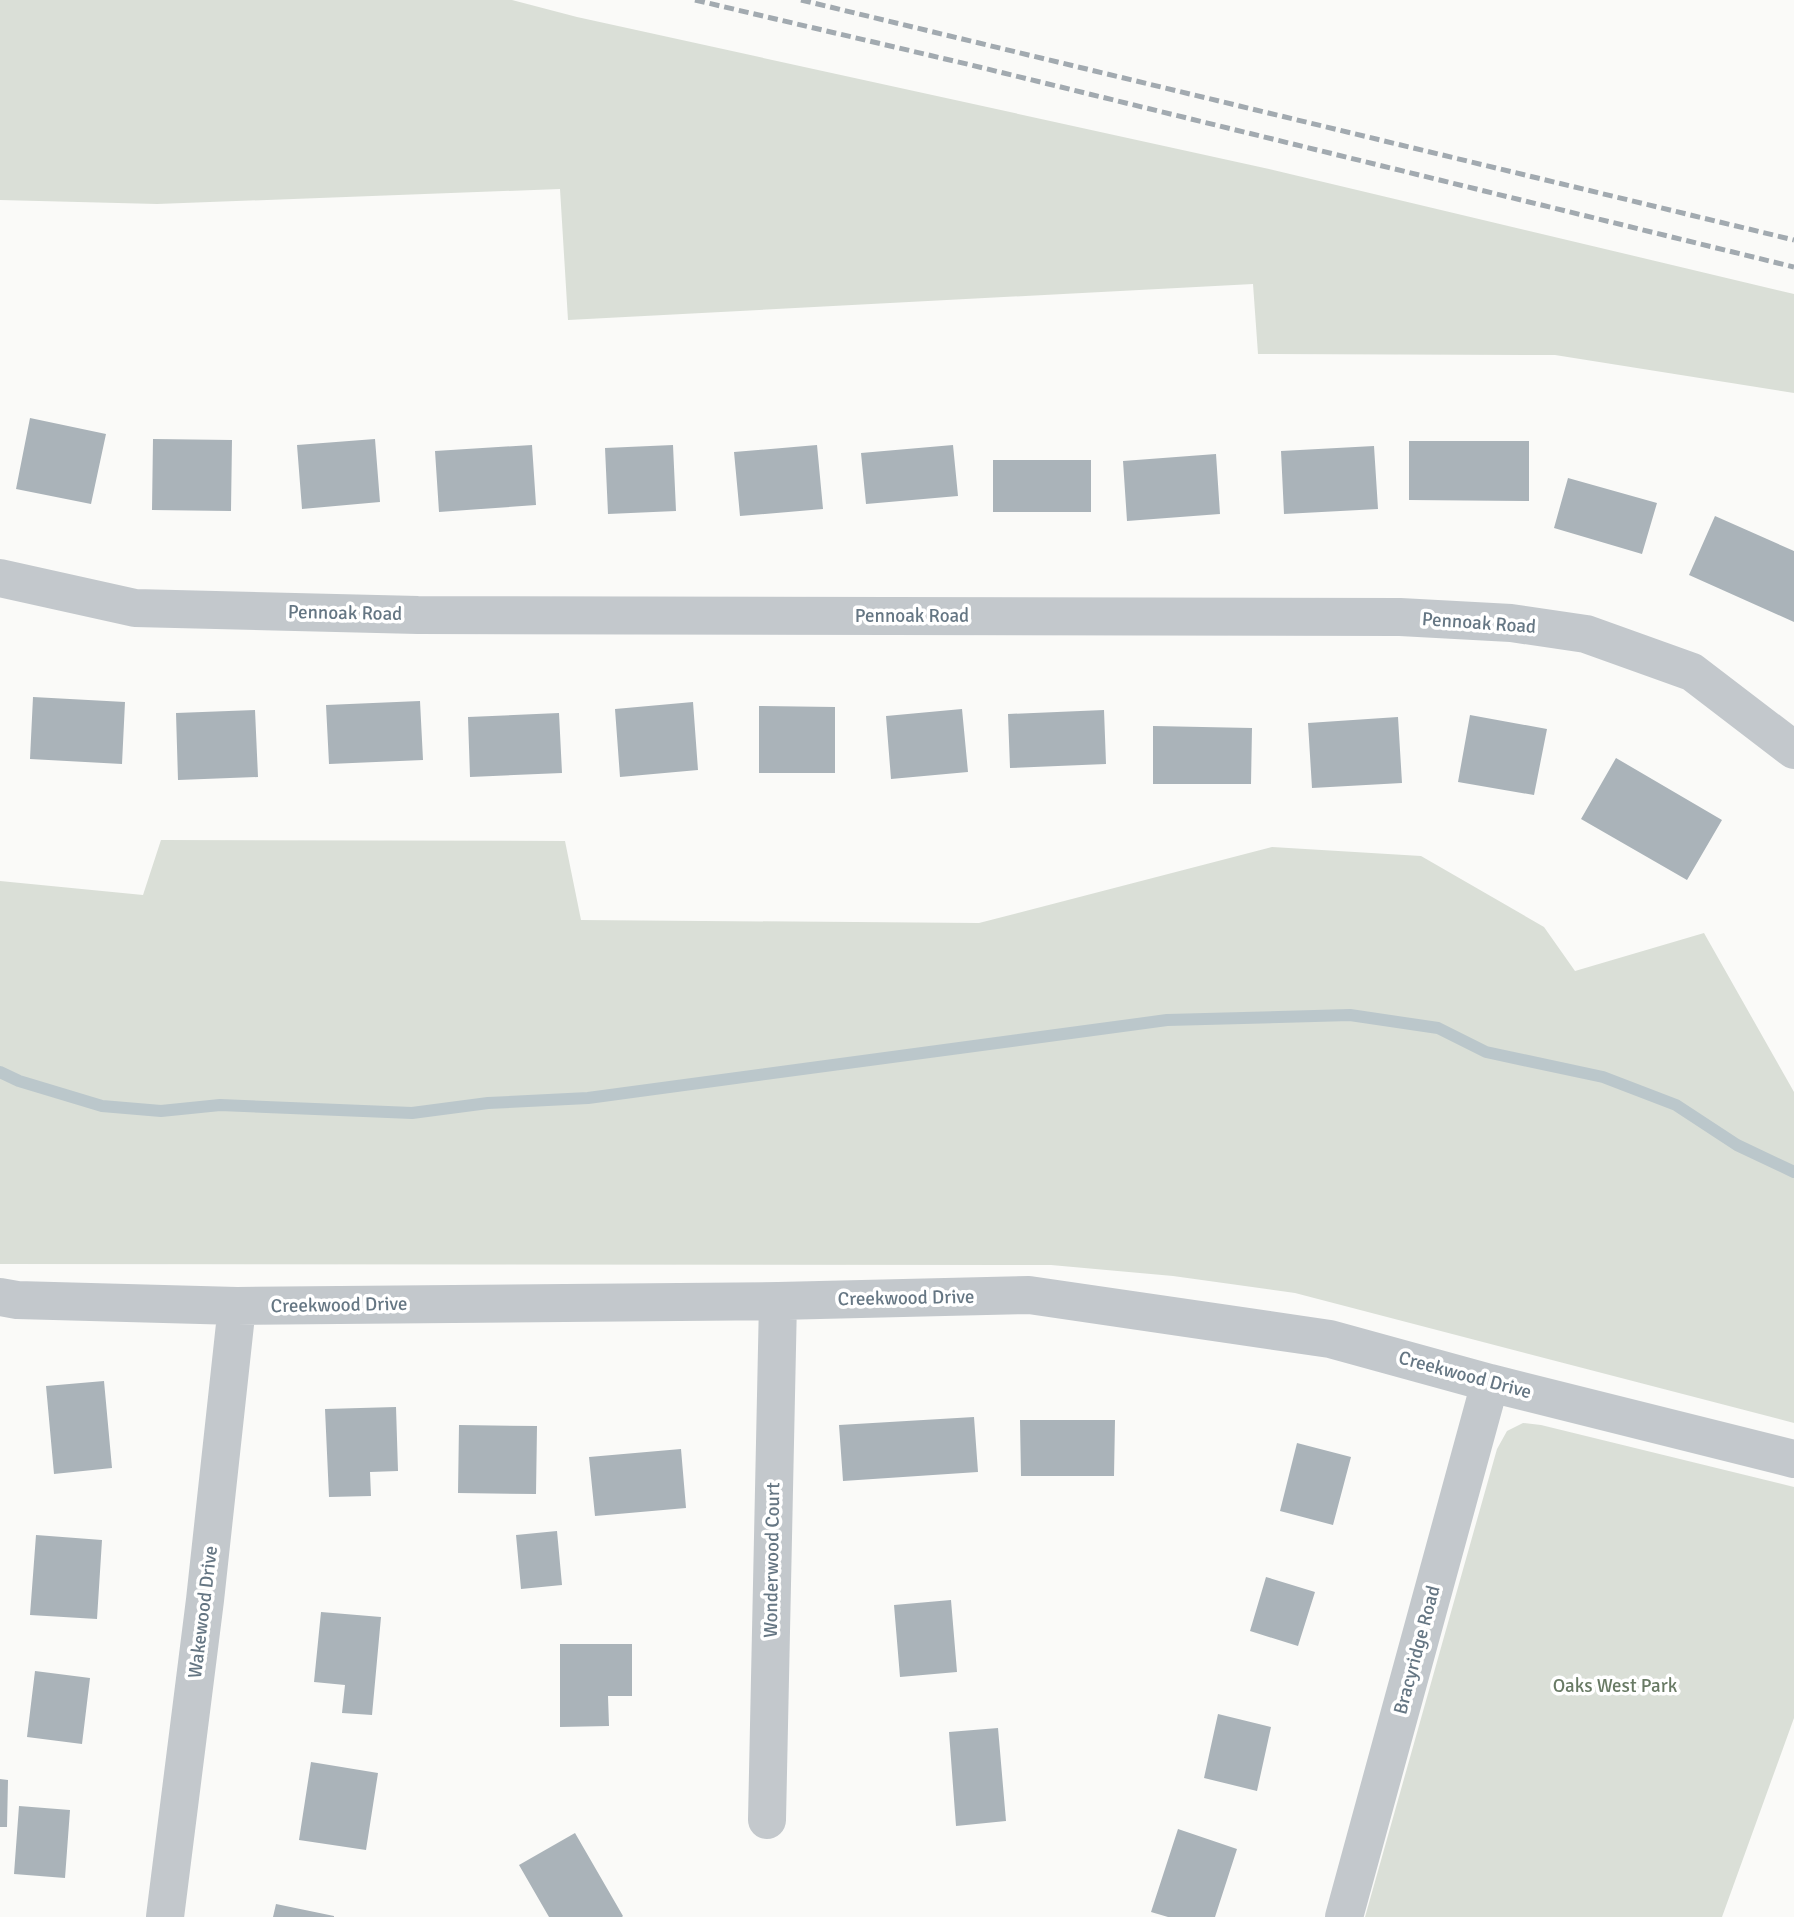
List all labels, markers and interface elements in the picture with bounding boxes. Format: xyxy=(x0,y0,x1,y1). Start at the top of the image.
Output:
street label: Pennoak Road xyxy=(288,600,402,626)
street label: Pennoak Road xyxy=(855,604,969,628)
street label: Pennoak Road xyxy=(1421,607,1537,639)
street label: Creekwood Drive xyxy=(837,1285,975,1311)
street label: Creekwood Drive xyxy=(270,1292,408,1318)
street label: Creekwood Drive xyxy=(1396,1346,1534,1404)
street label: Wonderwood Court xyxy=(759,1482,785,1638)
street label: Wakewood Drive xyxy=(183,1544,223,1680)
street label: Bracyridge Road xyxy=(1388,1583,1446,1717)
park label: Oaks West Park xyxy=(1553,1674,1678,1698)

